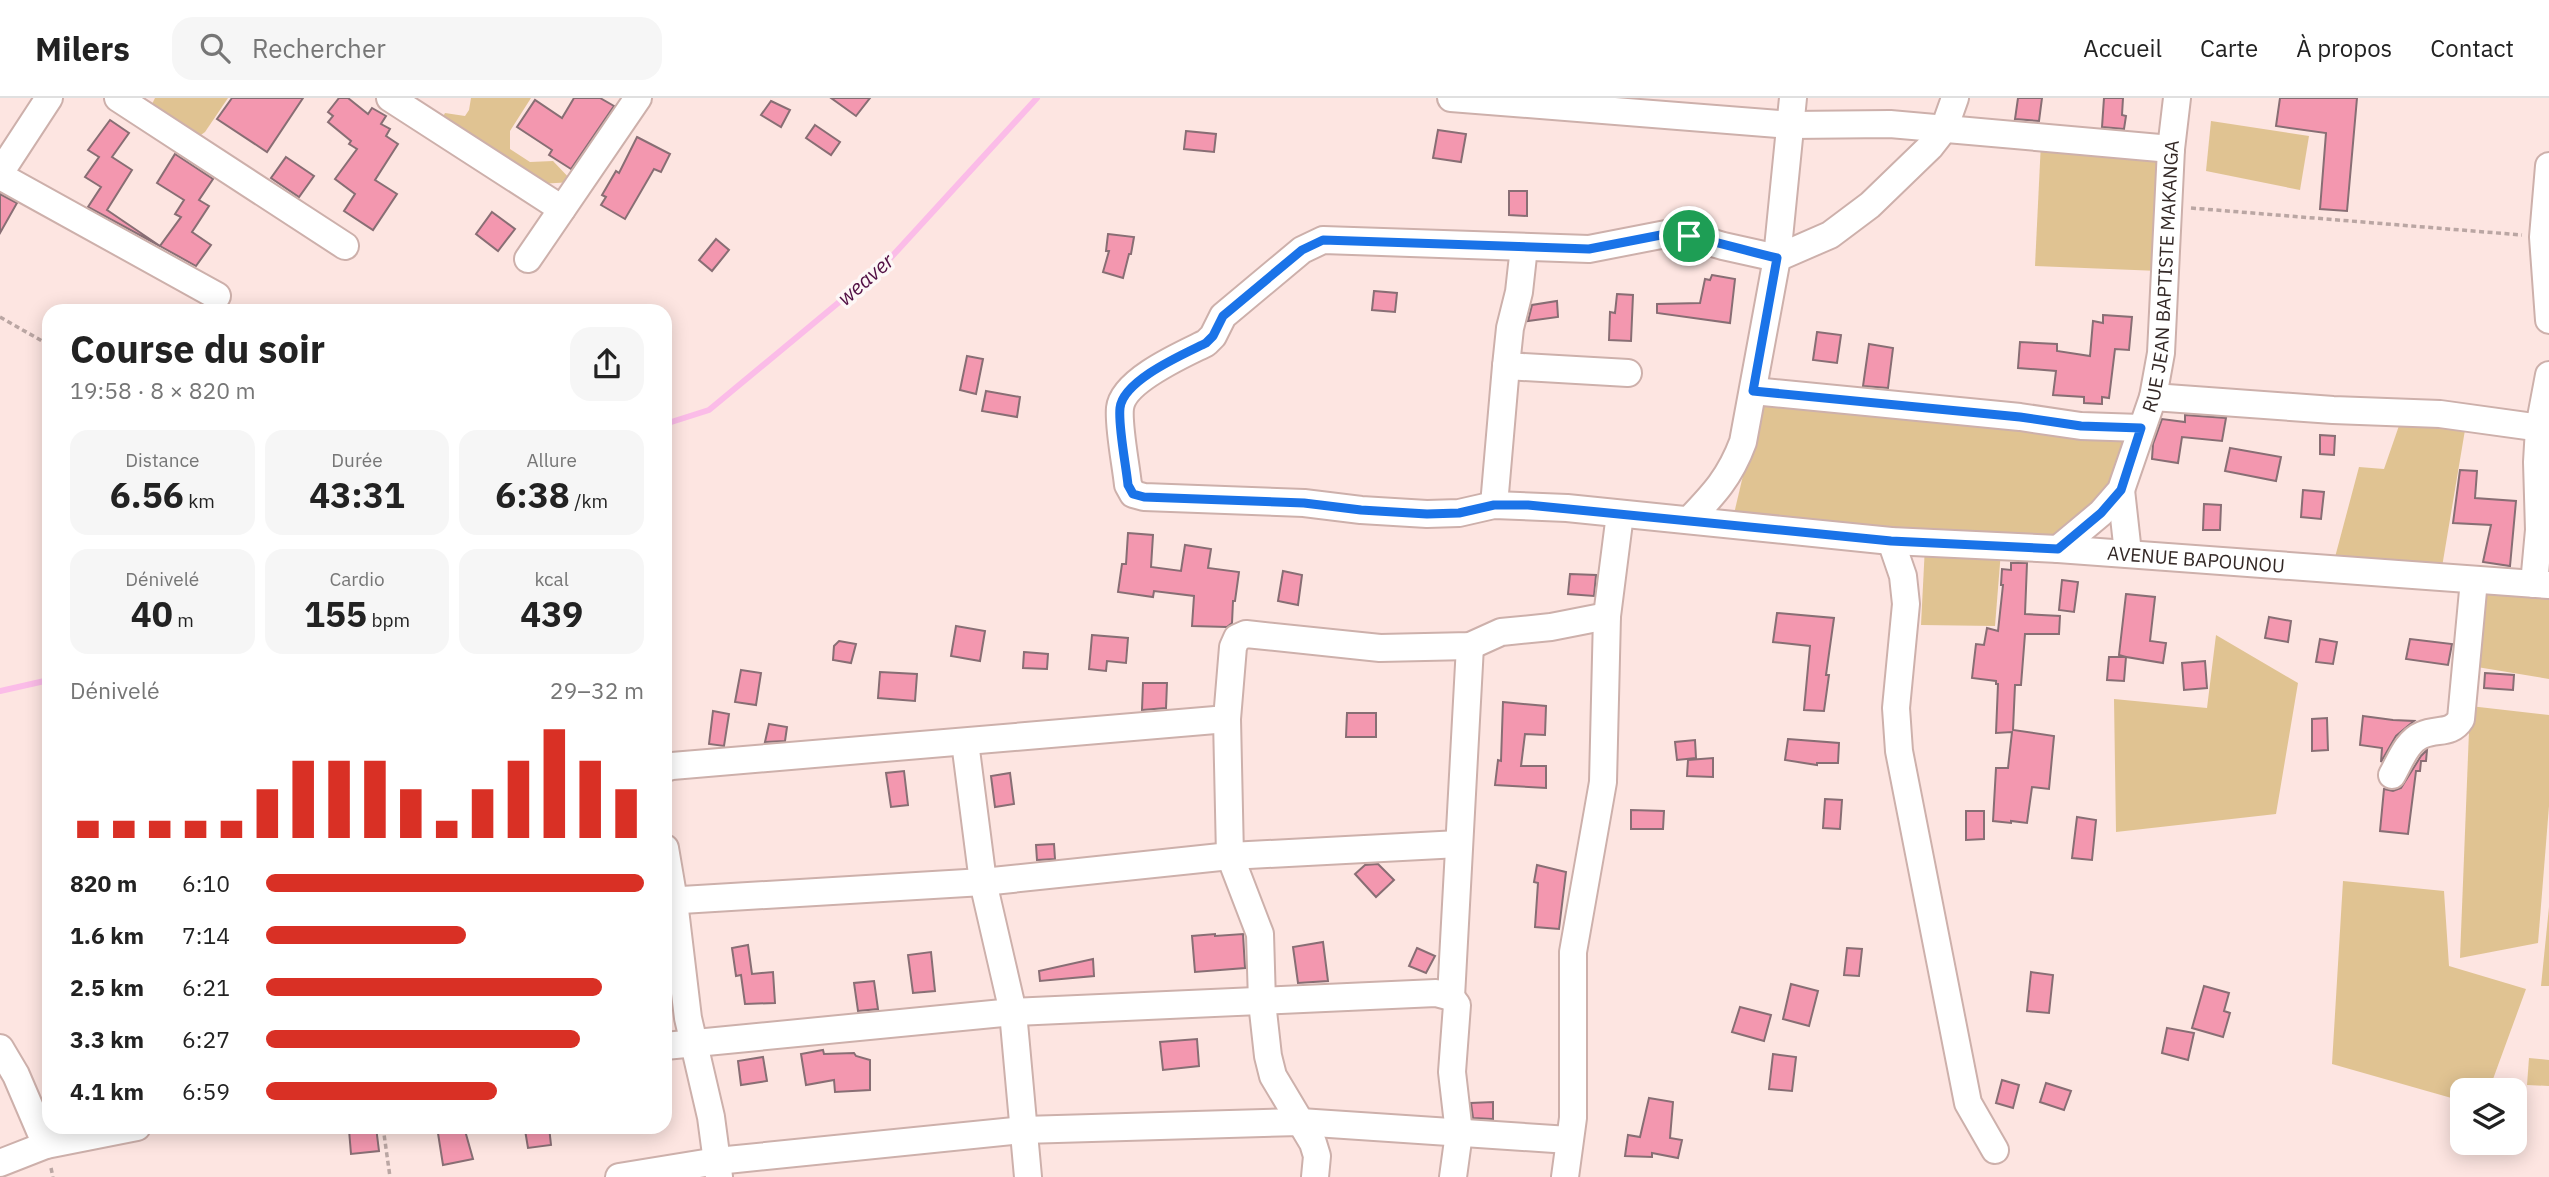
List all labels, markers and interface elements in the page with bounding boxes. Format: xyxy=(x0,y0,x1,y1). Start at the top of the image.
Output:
search box xyxy=(172,17,662,80)
text: Milers xyxy=(35,27,130,70)
icon: search xyxy=(196,29,234,67)
text: Rechercher xyxy=(252,31,386,65)
text: Accueil xyxy=(2083,32,2162,64)
text: Carte xyxy=(2200,32,2258,64)
text: À propos xyxy=(2296,32,2392,64)
text: Contact xyxy=(2430,32,2514,64)
street label: RUE JEAN BAPTISTE MAKANGA xyxy=(2137,139,2184,416)
pin xyxy=(1659,206,1719,266)
icon: arrive xyxy=(1670,217,1708,255)
water label: weaver xyxy=(831,246,900,311)
text: Course du soir xyxy=(70,324,325,373)
button: share xyxy=(570,327,644,401)
text: 19:58 · 8 × 820 m xyxy=(70,375,256,405)
text: Distance xyxy=(125,448,199,472)
text: Durée xyxy=(331,448,383,472)
text: Allure xyxy=(526,448,577,472)
text: 6.56 xyxy=(110,472,184,518)
text: 43:31 xyxy=(309,472,405,518)
text: 6:38 xyxy=(495,472,570,518)
text: km xyxy=(184,489,215,513)
text: /km xyxy=(570,489,608,513)
street label: AVENUE BAPOUNOU xyxy=(2106,541,2286,578)
text: Dénivelé xyxy=(125,567,199,591)
text: Cardio xyxy=(329,567,385,591)
text: kcal xyxy=(534,567,569,591)
text: 40 xyxy=(131,591,173,637)
text: 155 xyxy=(304,591,367,637)
text: 439 xyxy=(520,591,583,637)
text: m xyxy=(173,608,194,632)
text: bpm xyxy=(367,608,410,632)
text: Dénivelé xyxy=(70,675,160,705)
text: 29–32 m xyxy=(550,675,644,705)
text: 820 m xyxy=(70,868,137,898)
text: 6:10 xyxy=(182,868,230,898)
text: 1.6 km xyxy=(70,920,144,950)
text: 7:14 xyxy=(182,920,230,950)
text: 2.5 km xyxy=(70,972,144,1002)
text: 6:21 xyxy=(182,972,230,1002)
text: 3.3 km xyxy=(70,1024,144,1054)
text: 6:27 xyxy=(182,1024,230,1054)
text: 4.1 km xyxy=(70,1076,144,1106)
text: 6:59 xyxy=(182,1076,230,1106)
map controls xyxy=(2450,1078,2527,1155)
button: layers xyxy=(2450,1078,2527,1155)

